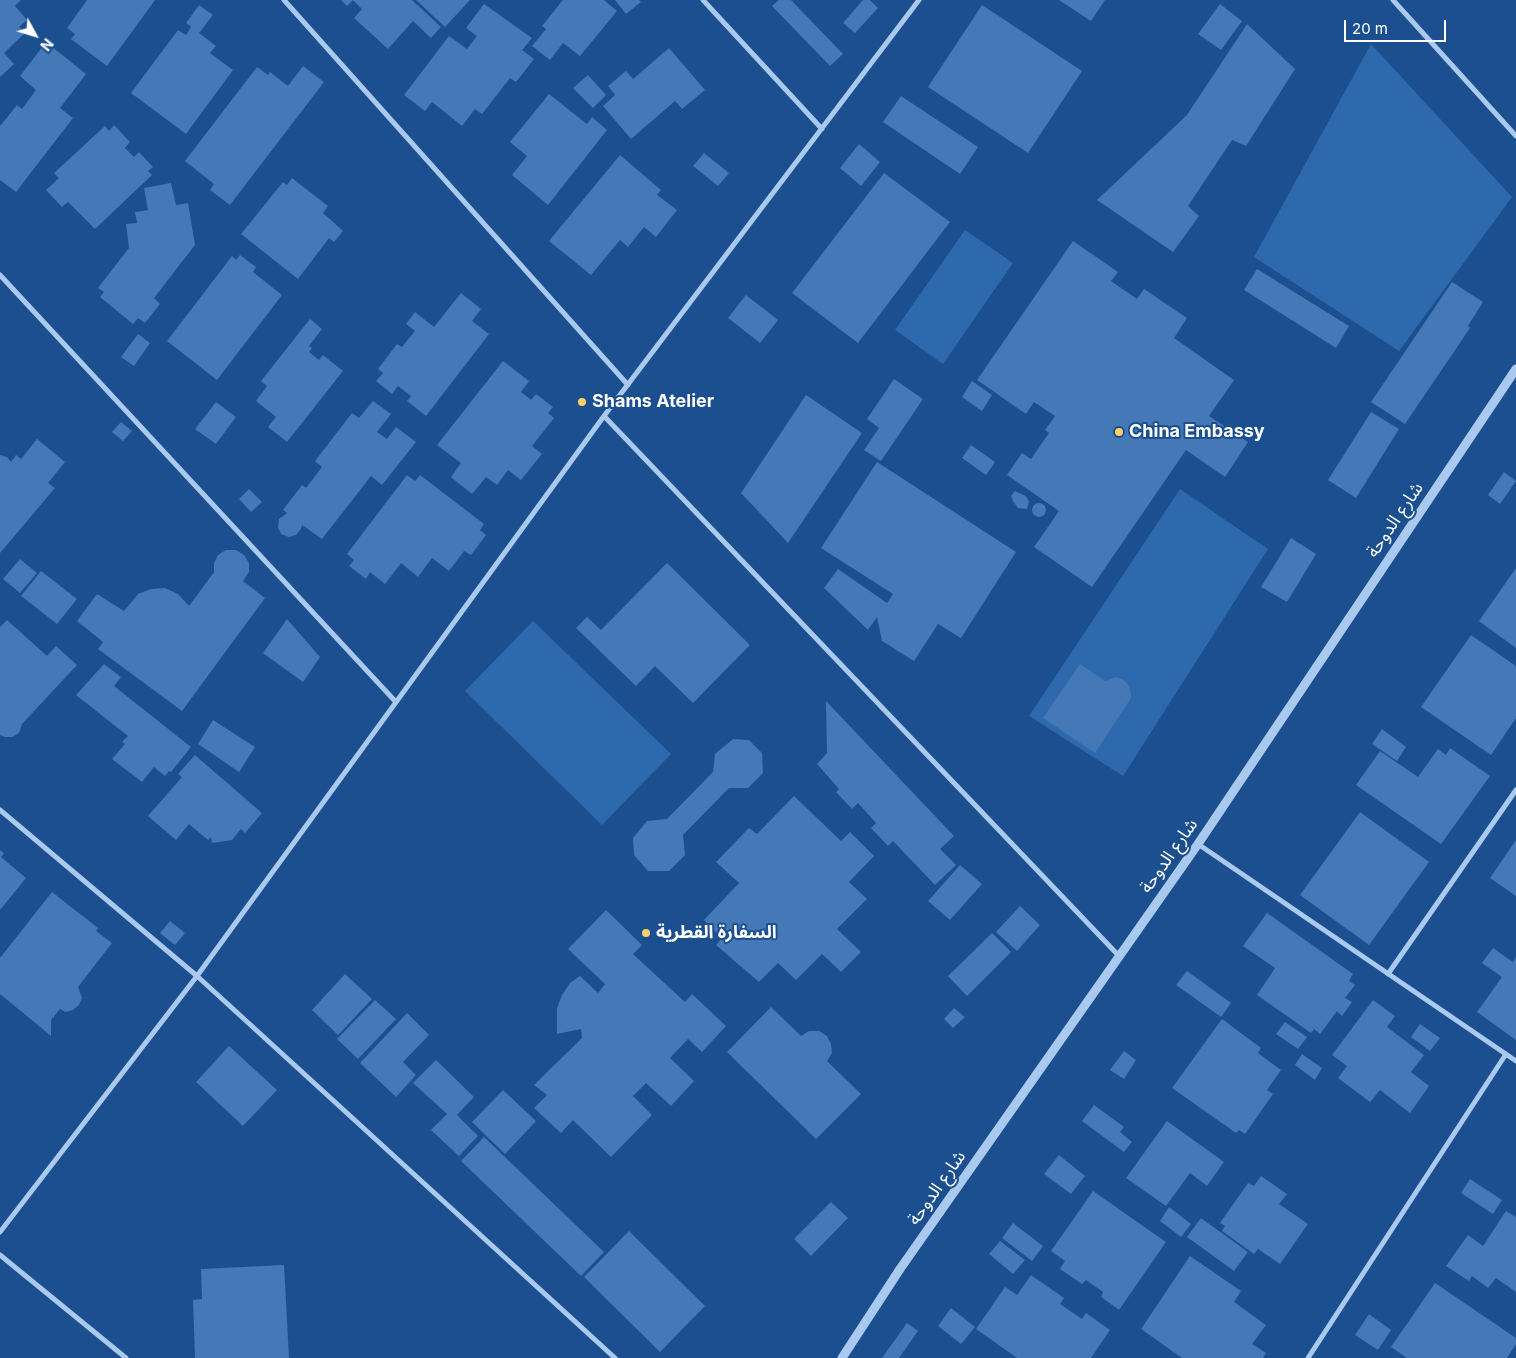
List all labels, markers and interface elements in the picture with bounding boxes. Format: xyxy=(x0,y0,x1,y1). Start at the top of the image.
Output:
north arrow xyxy=(10,10,60,60)
scale bar xyxy=(1346,10,1448,42)
text: 20 m xyxy=(1352,19,1388,38)
text: N xyxy=(37,35,57,54)
place label: Shams Atelier xyxy=(592,391,714,413)
marker: Shams Atelier xyxy=(576,396,588,408)
place label: China Embassy xyxy=(1129,421,1265,443)
marker: China Embassy xyxy=(1113,426,1125,438)
street label: شارع الدوحة xyxy=(1362,478,1428,562)
street label: شارع الدوحة xyxy=(1135,815,1203,897)
place label: السفارة القطرية xyxy=(656,922,777,944)
marker: السفارة القطرية xyxy=(640,927,652,939)
street label: شارع الدوحة xyxy=(903,1147,971,1229)

